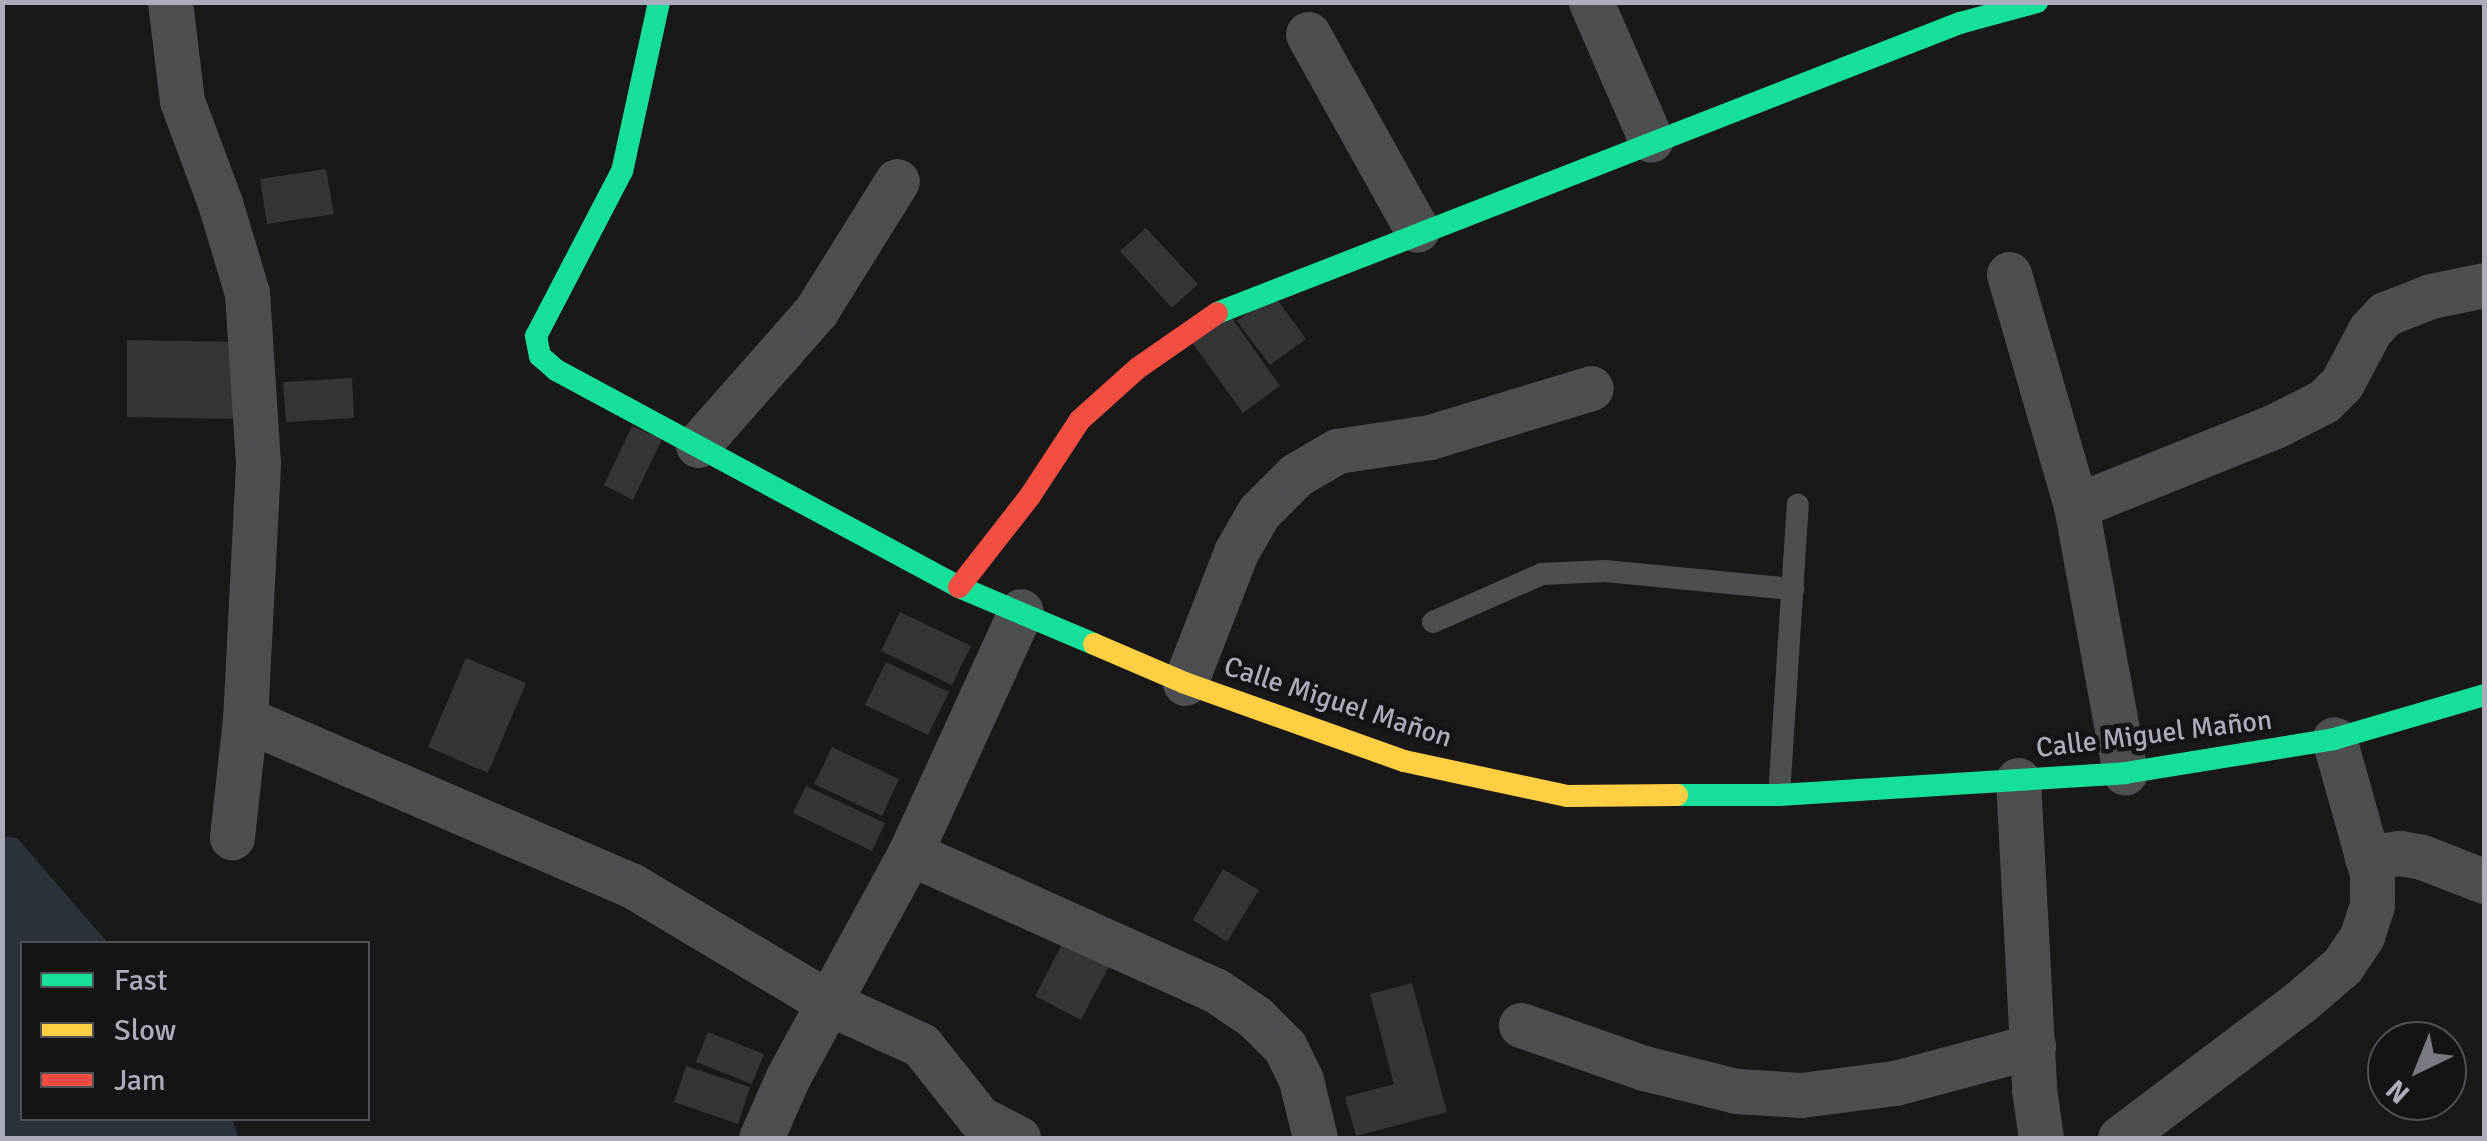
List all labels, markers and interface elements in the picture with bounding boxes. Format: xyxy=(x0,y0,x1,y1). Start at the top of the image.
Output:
street label: Calle Miguel Mañon xyxy=(1220,649,1456,755)
street label: Calle Miguel Mañon xyxy=(2034,703,2274,765)
legend xyxy=(20,941,370,1121)
text: Fast xyxy=(114,962,167,999)
text: Slow xyxy=(114,1012,176,1049)
north arrow xyxy=(2367,1021,2467,1121)
text: Jam xyxy=(114,1062,166,1099)
text: N xyxy=(2379,1072,2417,1111)

